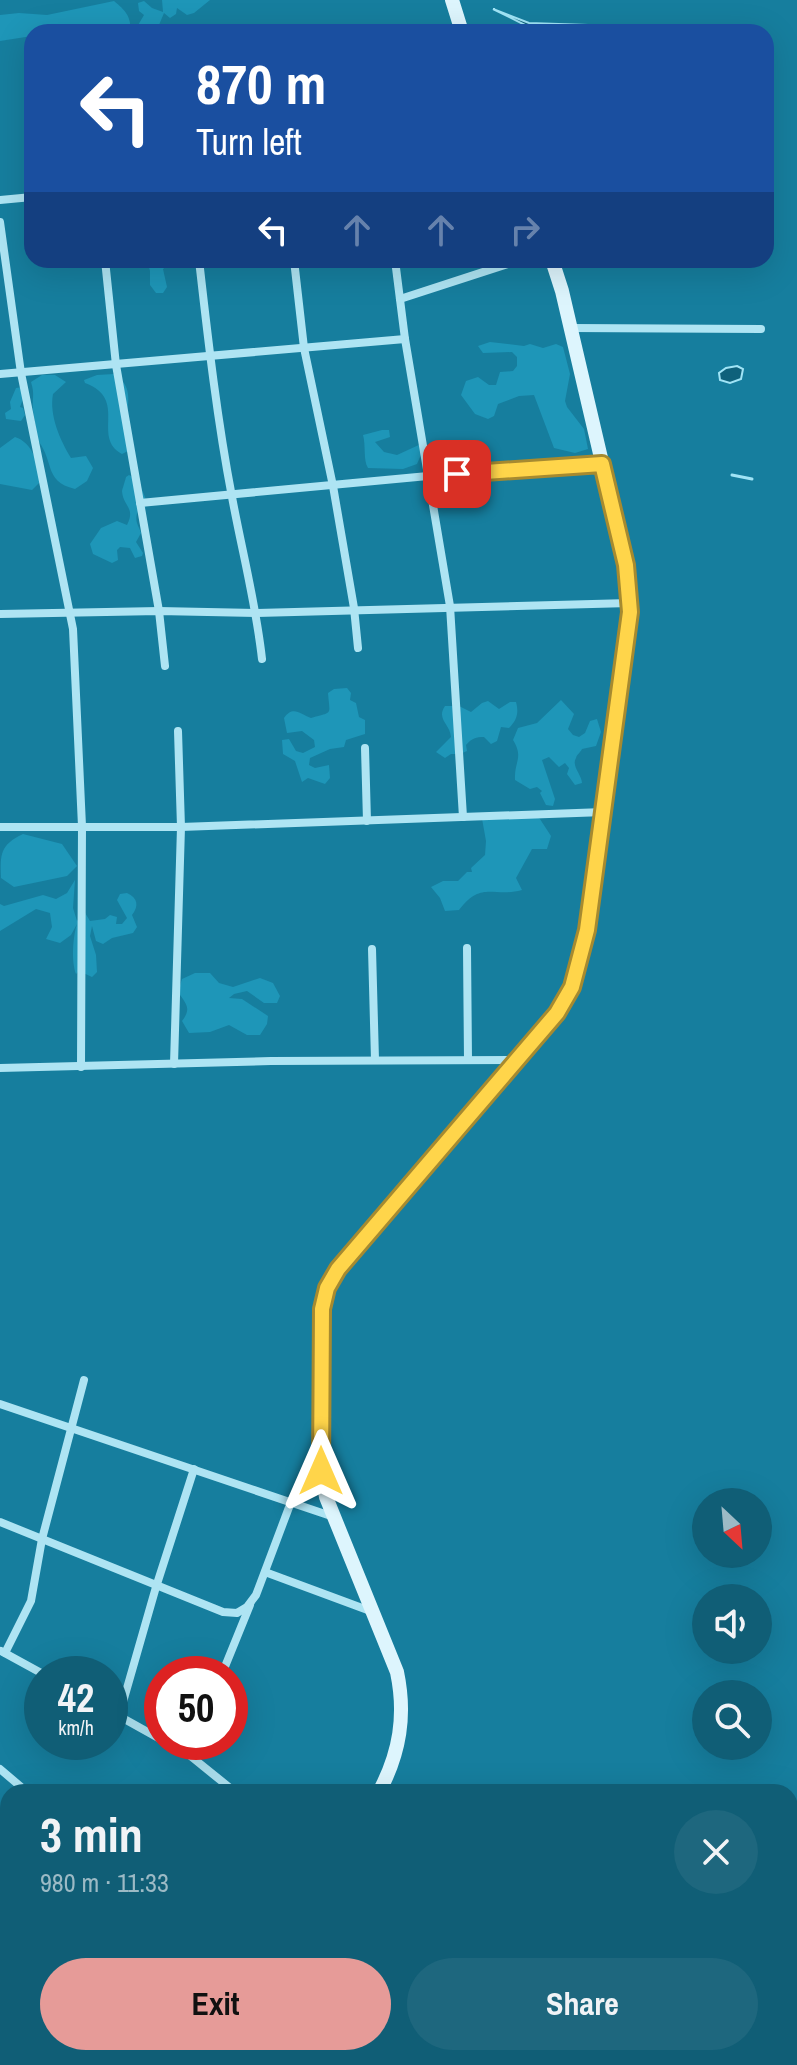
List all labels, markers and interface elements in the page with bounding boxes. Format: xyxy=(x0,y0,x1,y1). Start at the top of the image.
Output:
text: 870 m xyxy=(196,46,326,121)
icon: left xyxy=(64,56,168,160)
text: Turn left xyxy=(196,118,302,166)
icon: left xyxy=(251,208,295,252)
icon: ahead xyxy=(335,208,379,252)
icon: ahead xyxy=(419,208,463,252)
icon: right xyxy=(503,208,547,252)
pin xyxy=(423,440,491,508)
icon: arrive xyxy=(435,452,479,496)
position arrow xyxy=(279,1429,363,1513)
north arrow xyxy=(692,1488,772,1568)
map controls xyxy=(692,1488,772,1760)
button: sound xyxy=(692,1584,772,1664)
speed limit sign: 50 xyxy=(144,1656,248,1760)
text: 42 xyxy=(58,1671,94,1724)
button: search xyxy=(692,1680,772,1760)
text: km/h xyxy=(58,1714,94,1741)
text: 3 min xyxy=(40,1802,143,1867)
button: close xyxy=(674,1810,758,1894)
text: 980 m · 11:33 xyxy=(40,1865,169,1900)
button: Exit xyxy=(40,1958,391,2050)
button: Share xyxy=(407,1958,758,2050)

